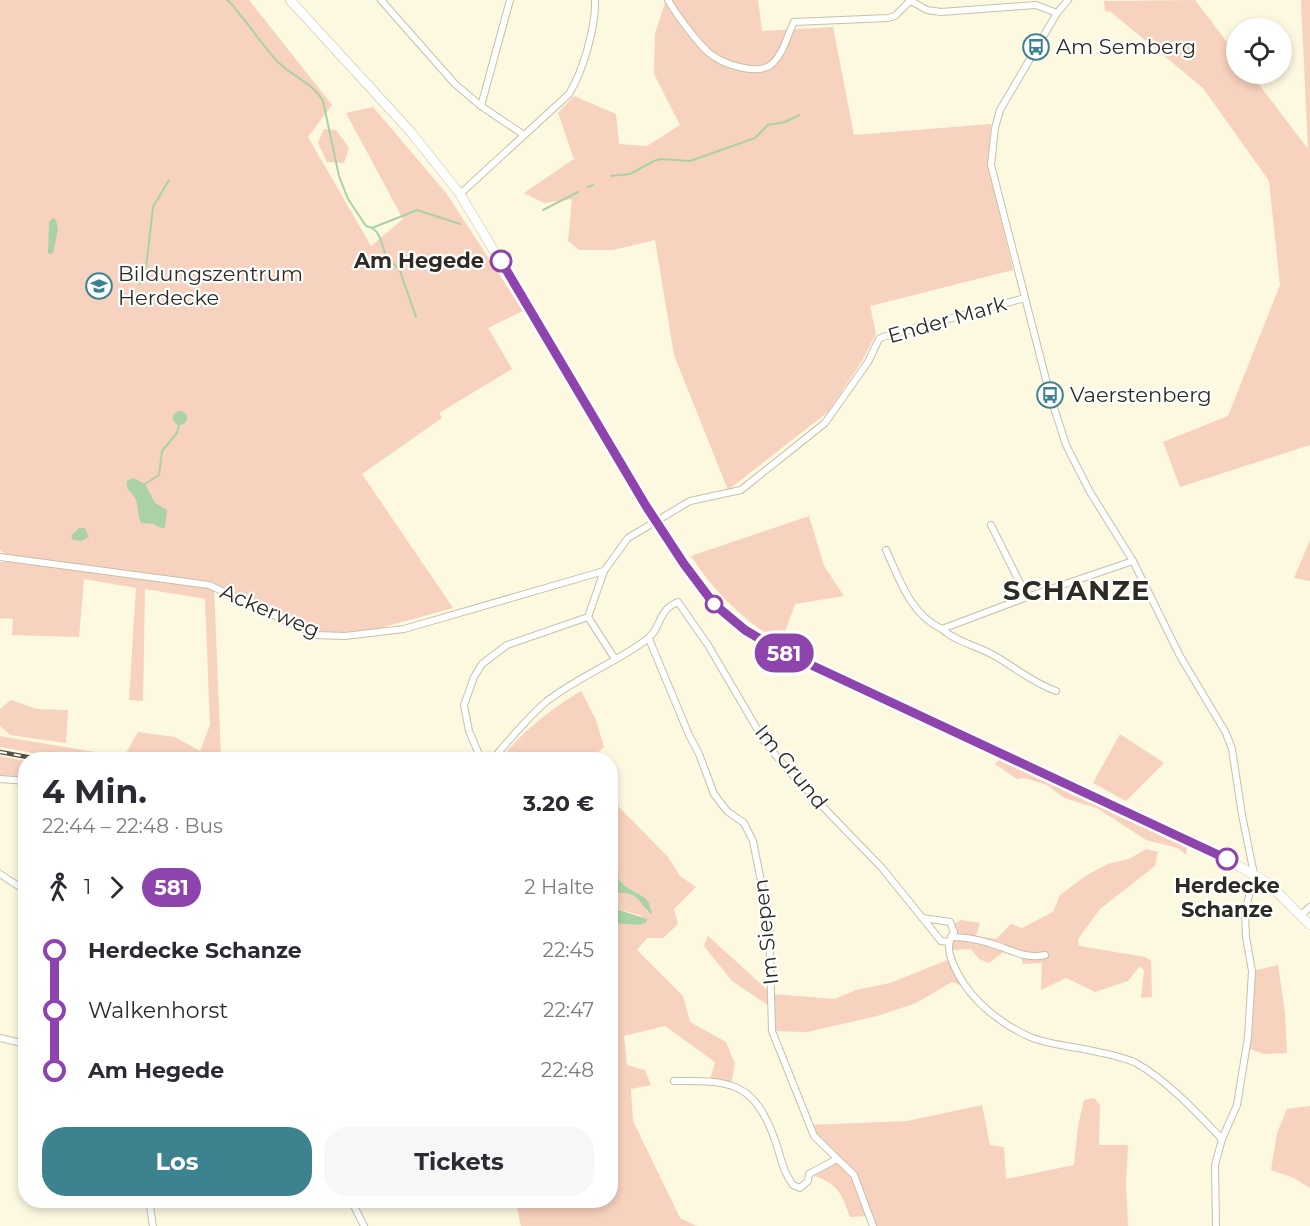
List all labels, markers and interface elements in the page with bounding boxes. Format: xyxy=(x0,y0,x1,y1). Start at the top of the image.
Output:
map controls xyxy=(1226,18,1292,84)
button: locate xyxy=(1226,18,1292,84)
bus stop icon: Am Semberg xyxy=(1021,32,1051,62)
place label: Am Semberg xyxy=(1056,34,1196,59)
place label: Am Hegede xyxy=(353,248,484,273)
marker: Am Hegede xyxy=(490,250,512,272)
place label: Bildungszentrum Herdecke xyxy=(118,261,303,310)
school or university icon: Bildungszentrum Herdecke xyxy=(84,271,114,301)
street label: Ender Mark xyxy=(885,291,1010,348)
bus stop icon: Vaerstenberg xyxy=(1035,380,1065,410)
place label: Vaerstenberg xyxy=(1070,382,1212,407)
district label: SCHANZE xyxy=(1003,574,1151,607)
street label: Ackerweg xyxy=(217,578,324,643)
unlabelled marker xyxy=(705,595,723,613)
line badge: 581 xyxy=(750,634,818,672)
text: 581 xyxy=(767,641,801,666)
street label: Im Grund xyxy=(750,719,833,814)
text: 4 Min. xyxy=(42,771,147,811)
text: 3.20 € xyxy=(523,790,594,817)
text: 22:44 – 22:48 · Bus xyxy=(42,814,223,838)
marker: Herdecke Schanze xyxy=(1216,848,1238,870)
icon: walk xyxy=(42,871,75,904)
icon: forward xyxy=(100,871,133,904)
place label: Herdecke Schanze xyxy=(1174,873,1280,922)
text: 1 xyxy=(84,875,91,899)
text: 581 xyxy=(154,875,189,900)
text: 2 Halte xyxy=(524,875,594,899)
street label: Im Siepen xyxy=(748,878,784,986)
text: Herdecke Schanze xyxy=(88,937,302,964)
text: 22:45 xyxy=(543,938,594,962)
text: Walkenhorst xyxy=(88,997,228,1024)
text: 22:47 xyxy=(543,998,594,1022)
text: Am Hegede xyxy=(88,1057,224,1084)
text: 22:48 xyxy=(541,1058,594,1082)
button: Los xyxy=(42,1127,312,1196)
button: Tickets xyxy=(324,1127,594,1196)

